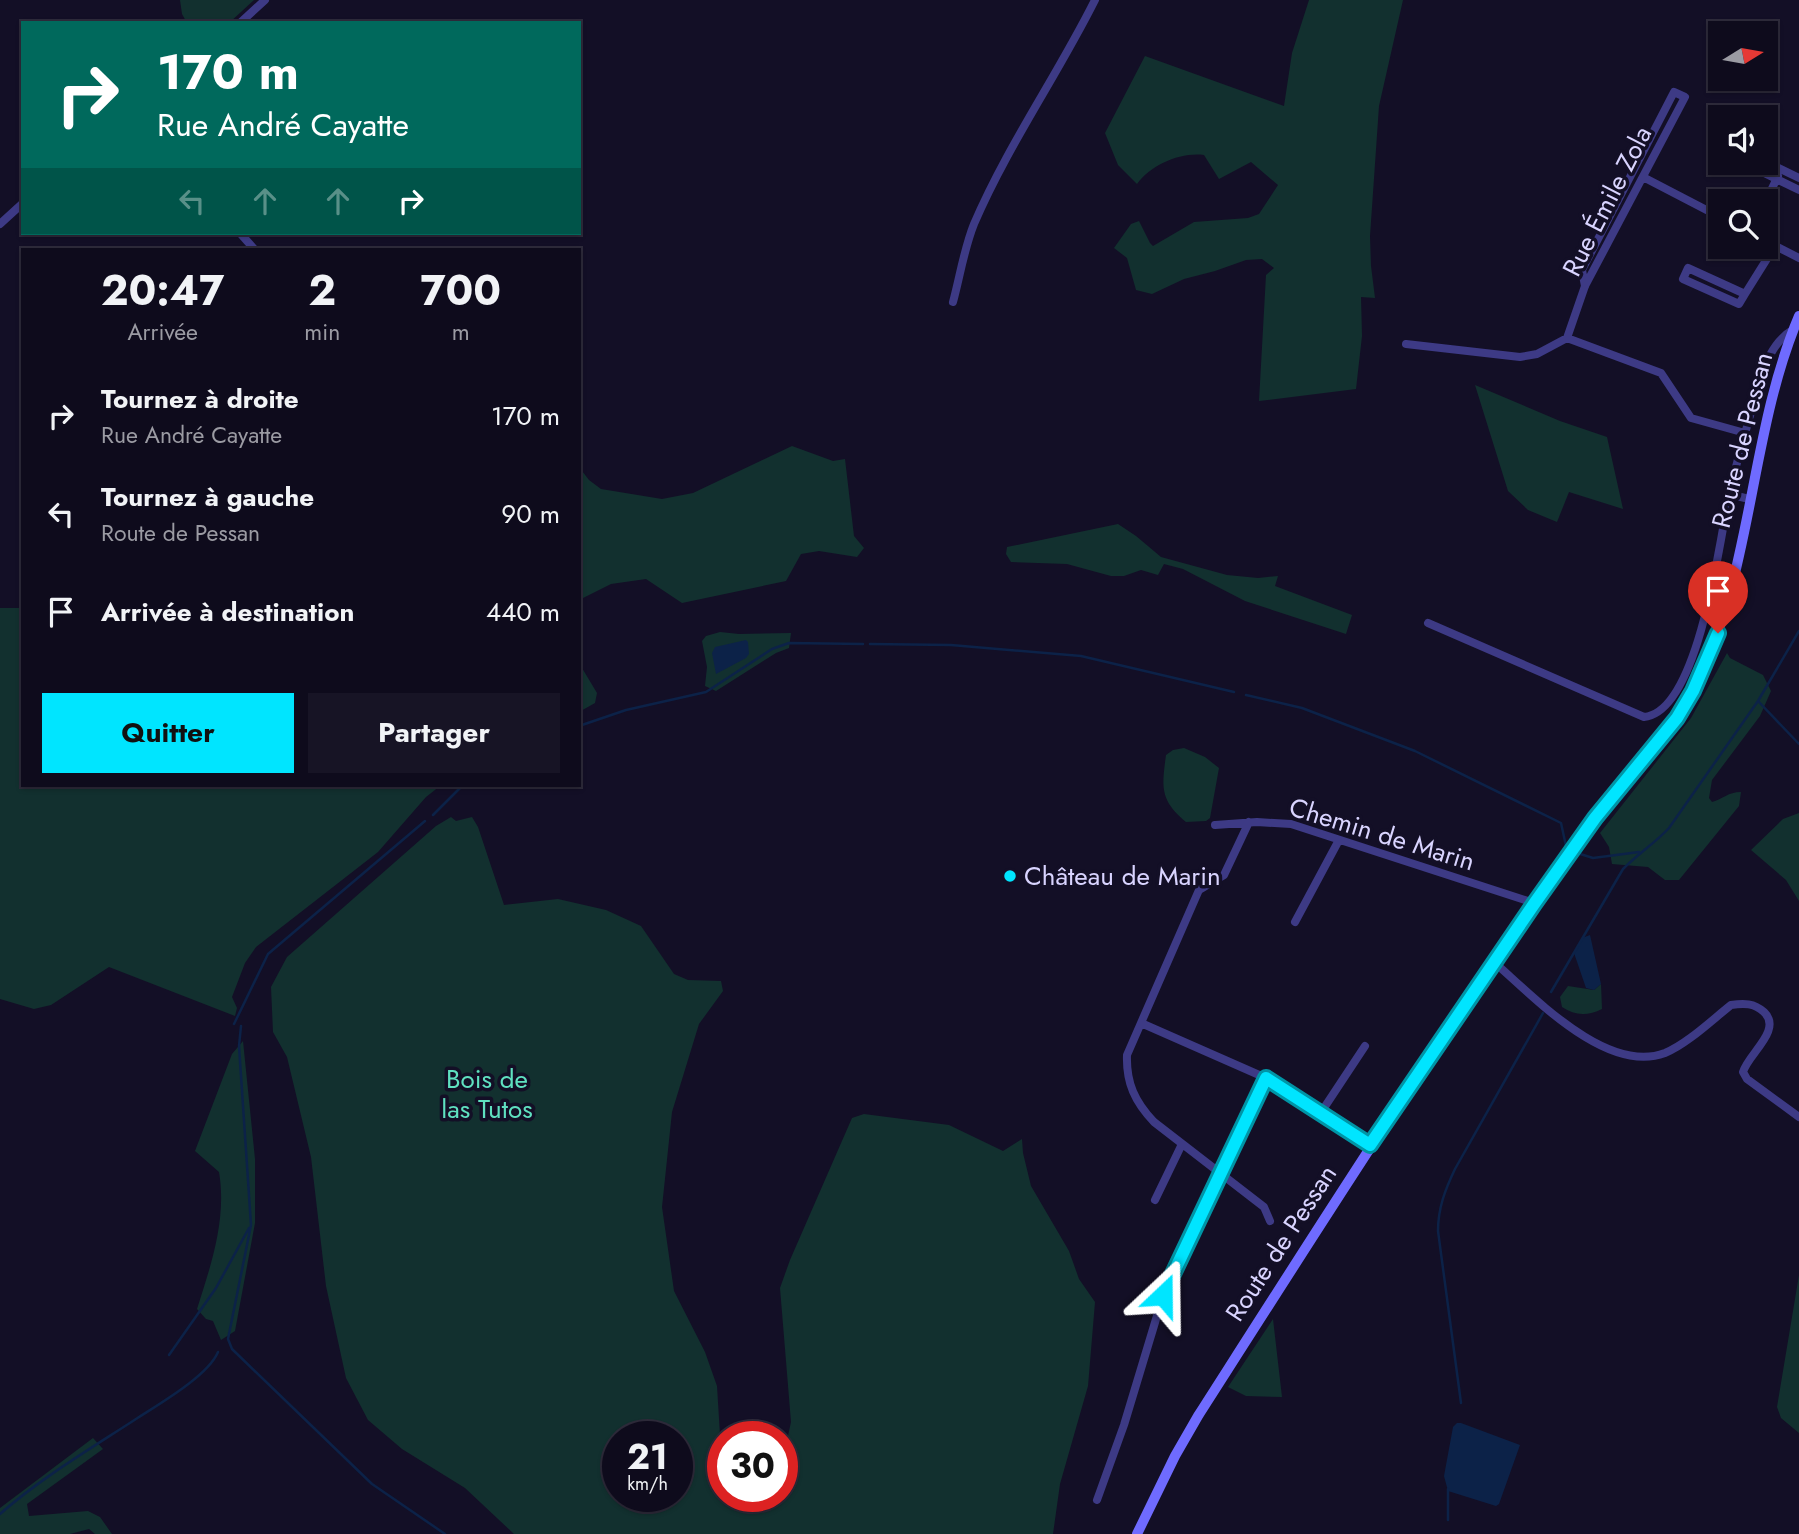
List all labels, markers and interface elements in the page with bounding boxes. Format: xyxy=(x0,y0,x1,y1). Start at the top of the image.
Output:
north arrow xyxy=(1708,21,1778,91)
map controls xyxy=(1708,21,1778,259)
text: 170 m xyxy=(157,37,299,107)
icon: right xyxy=(42,49,133,140)
text: Rue André Cayatte xyxy=(157,102,409,148)
button: sound xyxy=(1708,105,1778,175)
street label: Rue Émile Zola xyxy=(1553,119,1661,283)
icon: left xyxy=(173,182,211,220)
icon: ahead xyxy=(246,182,284,220)
icon: ahead xyxy=(319,182,357,220)
icon: right xyxy=(392,182,430,220)
button: search xyxy=(1708,189,1778,259)
text: 20:47 xyxy=(101,260,224,321)
text: 2 xyxy=(309,260,336,321)
text: 700 xyxy=(420,260,501,321)
text: Arrivée xyxy=(127,315,198,349)
text: min xyxy=(304,315,340,349)
text: m xyxy=(452,315,470,349)
street label: Route de Pessan xyxy=(1702,348,1782,532)
text: Tournez à droite xyxy=(101,380,299,418)
icon: right xyxy=(42,397,80,435)
text: 170 m xyxy=(491,397,560,435)
text: Rue André Cayatte xyxy=(101,418,282,452)
text: Tournez à gauche xyxy=(101,478,314,516)
icon: left xyxy=(42,495,80,533)
text: 90 m xyxy=(501,495,560,533)
text: Route de Pessan xyxy=(101,516,260,550)
pin xyxy=(1688,561,1748,633)
icon: arrive xyxy=(1699,572,1737,610)
icon: arrive xyxy=(42,593,80,631)
text: Arrivée à destination xyxy=(101,593,354,631)
text: 440 m xyxy=(486,593,560,631)
button: Quitter xyxy=(42,693,294,773)
button: Partager xyxy=(308,693,560,773)
street label: Chemin de Marin xyxy=(1285,788,1479,880)
place label: Château de Marin xyxy=(1024,857,1221,895)
marker: Château de Marin xyxy=(1002,868,1018,884)
park label: Bois de las Tutos xyxy=(441,1060,533,1128)
street label: Route de Pessan xyxy=(1216,1157,1346,1329)
position arrow xyxy=(1126,1258,1200,1332)
speed limit sign: 30 xyxy=(707,1421,798,1512)
text: 21 xyxy=(627,1432,668,1482)
text: km/h xyxy=(627,1471,668,1497)

